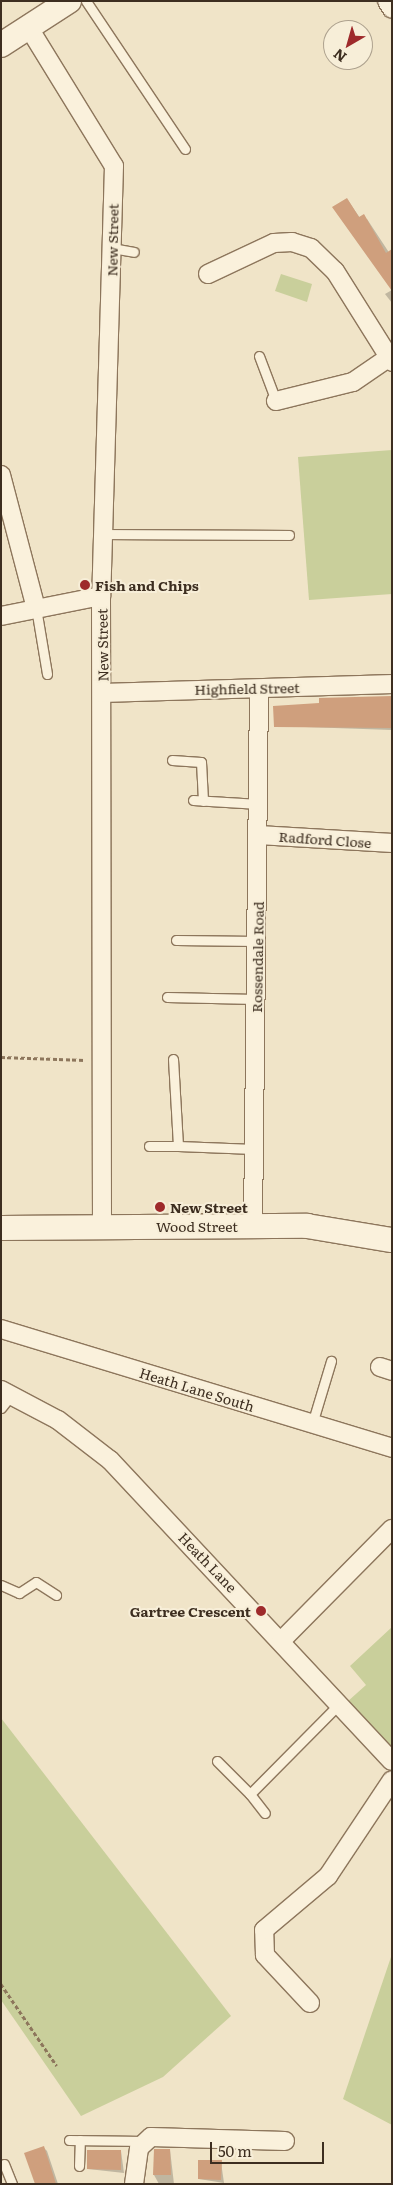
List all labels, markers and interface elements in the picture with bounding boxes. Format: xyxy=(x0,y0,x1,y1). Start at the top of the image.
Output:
north arrow xyxy=(323,20,373,70)
text: N xyxy=(329,45,350,68)
street label: New Street xyxy=(103,203,121,277)
place label: Fish and Chips xyxy=(95,577,199,593)
marker: Fish and Chips xyxy=(79,579,91,591)
street label: New Street xyxy=(93,608,111,682)
street label: Highfield Street xyxy=(194,679,300,697)
street label: Radford Close xyxy=(278,827,372,851)
street label: Rossendale Road xyxy=(248,901,266,1013)
place label: New Street xyxy=(170,1199,248,1215)
marker: New Street xyxy=(154,1201,166,1213)
street label: Wood Street xyxy=(156,1218,238,1234)
street label: Heath Lane South xyxy=(138,1364,256,1414)
street label: Heath Lane xyxy=(175,1529,241,1595)
place label: Gartree Crescent xyxy=(130,1603,251,1619)
marker: Gartree Crescent xyxy=(255,1605,267,1617)
scale bar xyxy=(213,2132,327,2164)
text: 50 m xyxy=(218,2139,252,2162)

